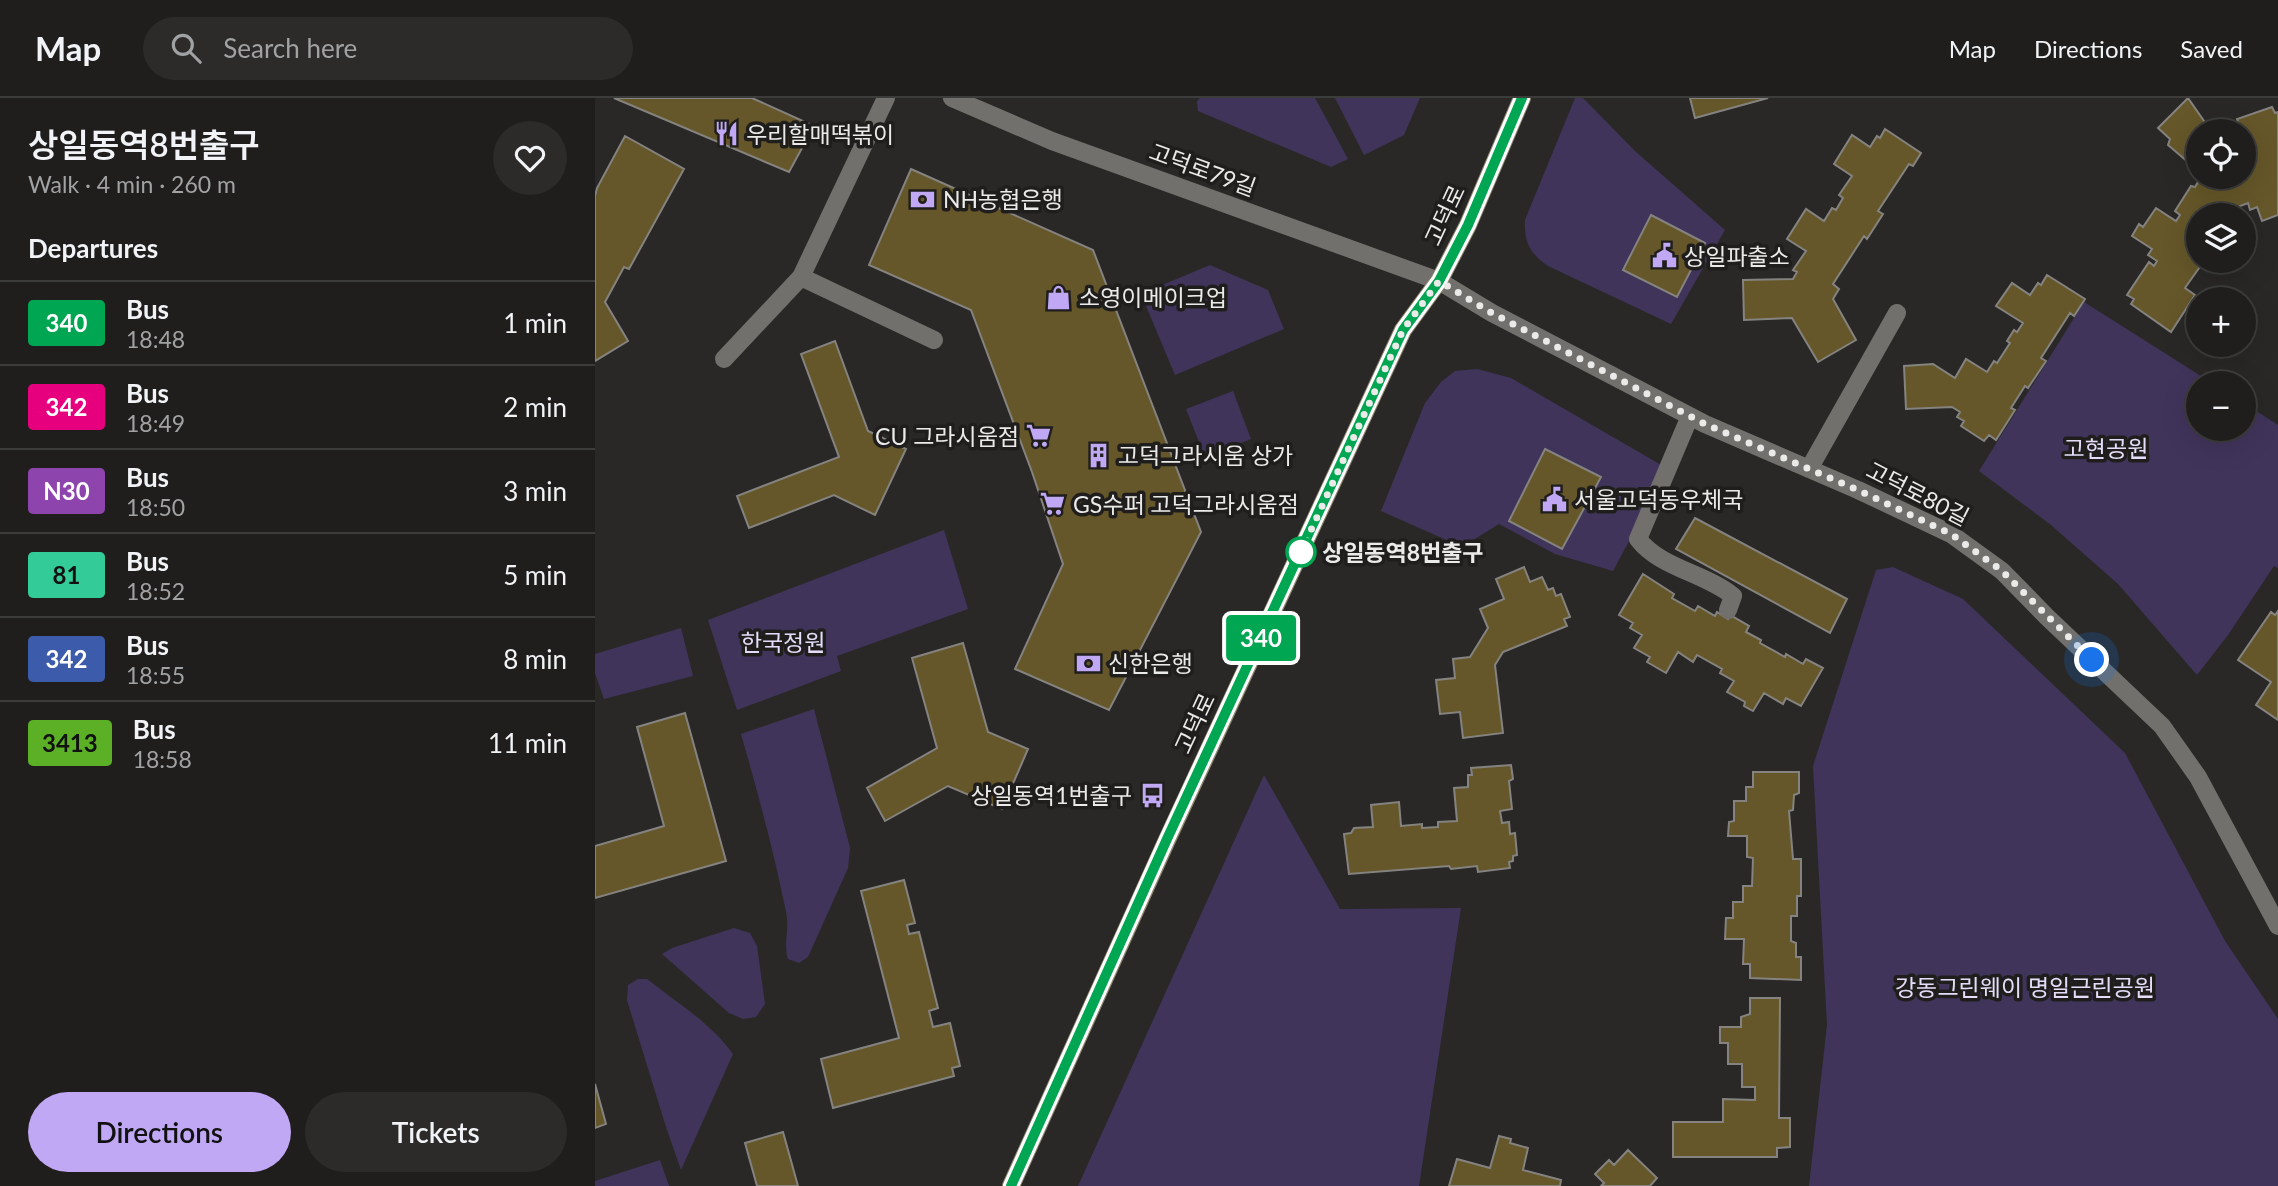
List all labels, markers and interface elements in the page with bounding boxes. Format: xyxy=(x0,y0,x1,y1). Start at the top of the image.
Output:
search box xyxy=(143,17,633,80)
text: Map xyxy=(35,28,101,68)
icon: search xyxy=(167,29,205,67)
text: Search here xyxy=(223,32,357,64)
text: Map xyxy=(1949,34,1996,63)
text: Directions xyxy=(2034,34,2142,63)
text: Saved xyxy=(2180,34,2243,63)
map controls xyxy=(2186,119,2256,441)
button: locate xyxy=(2186,119,2256,189)
restaurant icon: 우리할매떡볶이 xyxy=(712,120,740,148)
place label: 우리할매떡볶이 xyxy=(746,120,894,148)
button: heart xyxy=(493,121,567,195)
text: 상일동역8번출구 xyxy=(28,124,260,164)
street label: 고덕로79길 xyxy=(1146,137,1260,201)
text: Walk · 4 min · 260 m xyxy=(28,170,236,198)
street label: 고덕로 xyxy=(1418,180,1470,250)
bank icon: NH농협은행 xyxy=(909,185,937,213)
place label: NH농협은행 xyxy=(943,185,1063,213)
button: layers xyxy=(2186,203,2256,273)
text: Departures xyxy=(28,232,158,264)
public building icon: 상일파출소 xyxy=(1650,242,1678,270)
place label: 상일파출소 xyxy=(1684,242,1790,270)
shop icon: 소영이메이크업 xyxy=(1045,283,1073,311)
place label: 소영이메이크업 xyxy=(1079,283,1227,311)
button: + xyxy=(2186,287,2256,357)
text: Bus xyxy=(126,293,169,325)
text: 1 min xyxy=(503,307,567,339)
text: 340 xyxy=(46,308,87,337)
text: 18:48 xyxy=(126,325,185,353)
button: − xyxy=(2186,371,2256,441)
text: Bus xyxy=(126,377,169,409)
text: 2 min xyxy=(503,391,567,423)
text: 342 xyxy=(46,392,87,421)
text: 18:49 xyxy=(126,409,185,437)
place label: CU 그라시움점 xyxy=(875,422,1019,450)
supermarket icon: CU 그라시움점 xyxy=(1025,422,1053,450)
park label: 고현공원 xyxy=(2064,434,2148,462)
building icon: 고덕그라시움 상가 xyxy=(1084,441,1112,469)
place label: 고덕그라시움 상가 xyxy=(1118,441,1293,469)
street label: 고덕로80길 xyxy=(1862,455,1974,531)
text: Bus xyxy=(126,461,169,493)
text: 3 min xyxy=(503,475,567,507)
text: N30 xyxy=(43,476,90,505)
public building icon: 서울고덕동우체국 xyxy=(1540,485,1568,513)
place label: 서울고덕동우체국 xyxy=(1574,485,1743,513)
supermarket icon: GS수퍼 고덕그라시움점 xyxy=(1039,490,1067,518)
place label: GS수퍼 고덕그라시움점 xyxy=(1073,490,1299,518)
text: 18:50 xyxy=(126,493,185,521)
marker: 상일동역8번출구 xyxy=(1286,537,1316,567)
place label: 상일동역8번출구 xyxy=(1322,538,1483,566)
text: Bus xyxy=(126,545,169,577)
text: 5 min xyxy=(503,559,567,591)
text: 81 xyxy=(53,560,80,589)
text: 18:52 xyxy=(126,577,185,605)
line badge: 340 xyxy=(1221,615,1301,661)
text: 340 xyxy=(1240,623,1282,652)
park label: 한국정원 xyxy=(741,628,825,656)
text: Bus xyxy=(126,629,169,661)
your location xyxy=(2074,642,2109,677)
text: 8 min xyxy=(503,643,567,675)
text: 342 xyxy=(46,644,87,673)
bank icon: 신한은행 xyxy=(1074,649,1102,677)
place label: 신한은행 xyxy=(1108,649,1193,677)
text: 18:55 xyxy=(126,661,185,689)
street label: 고덕로 xyxy=(1168,688,1220,758)
text: Bus xyxy=(133,713,176,745)
text: 11 min xyxy=(488,727,567,759)
text: 3413 xyxy=(42,728,98,757)
text: 18:58 xyxy=(133,745,192,773)
place label: 상일동역1번출구 xyxy=(971,781,1132,809)
bus stop icon: 상일동역1번출구 xyxy=(1138,781,1166,809)
park label: 강동그린웨이 명일근린공원 xyxy=(1895,973,2155,1001)
button: Directions xyxy=(28,1092,291,1172)
button: Tickets xyxy=(305,1092,567,1172)

